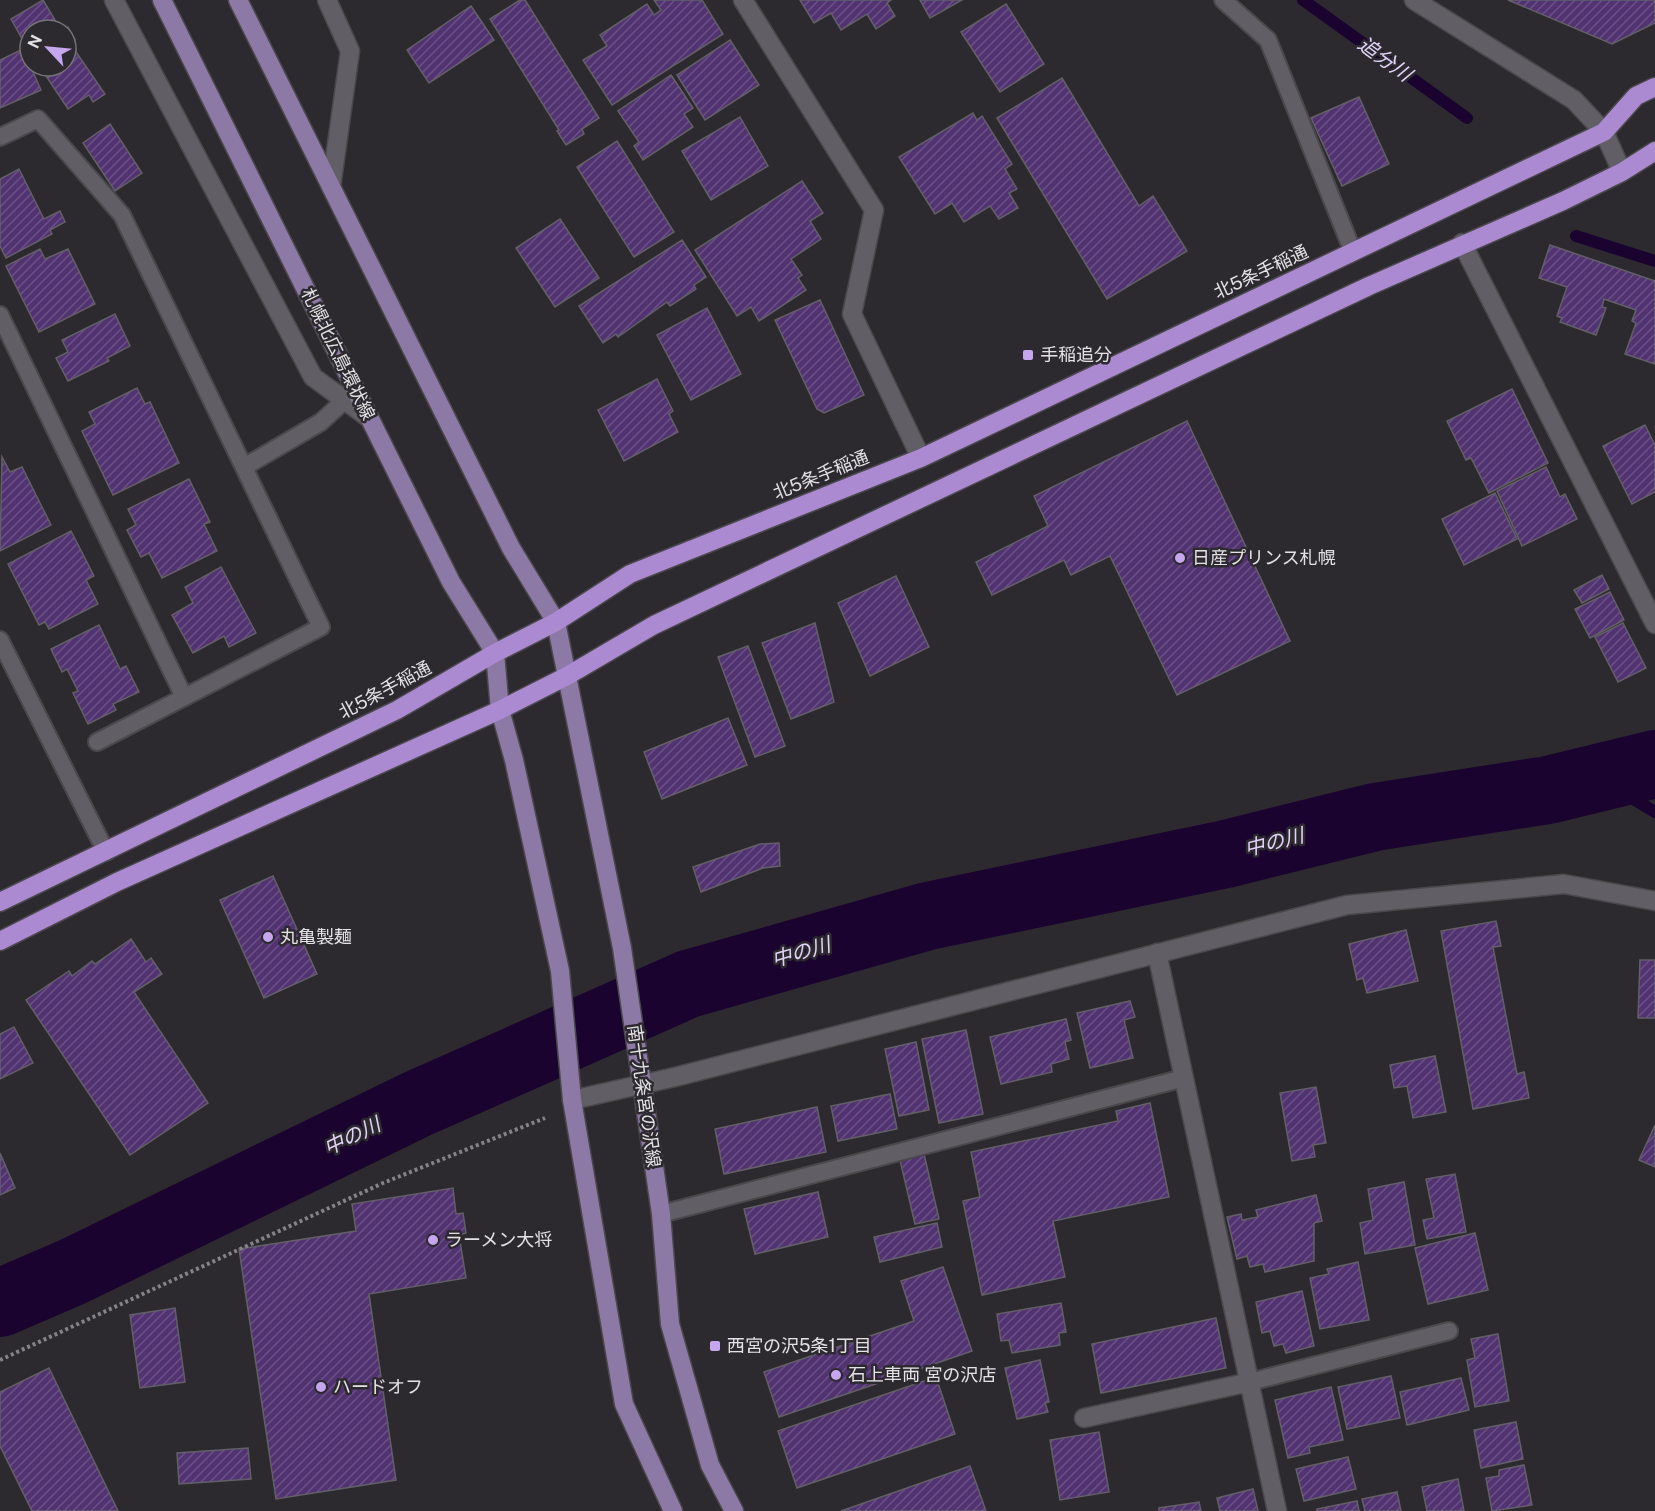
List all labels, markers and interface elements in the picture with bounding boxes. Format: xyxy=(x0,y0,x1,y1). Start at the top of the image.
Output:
north arrow xyxy=(18,18,78,78)
text: N xyxy=(24,32,46,51)
water label: 追分川 xyxy=(1354,32,1418,88)
street label: 北5条手稲通 xyxy=(1210,241,1311,303)
street label: 札幌北広島環状線 xyxy=(297,284,379,423)
place label: 手稲追分 xyxy=(1040,344,1112,365)
marker: 手稲追分 xyxy=(1021,348,1035,362)
street label: 北5条手稲通 xyxy=(770,446,872,503)
place label: 日産プリンス札幌 xyxy=(1192,547,1336,568)
marker: 日産プリンス札幌 xyxy=(1173,551,1187,565)
street label: 北5条手稲通 xyxy=(335,656,435,723)
water label: 中の川 xyxy=(1242,823,1308,861)
place label: 丸亀製麺 xyxy=(280,926,352,947)
marker: 丸亀製麺 xyxy=(261,930,275,944)
water label: 中の川 xyxy=(769,932,835,972)
street label: 南十九条宮の沢線 xyxy=(624,1023,665,1169)
water label: 中の川 xyxy=(320,1111,386,1160)
place label: ラーメン大将 xyxy=(445,1229,552,1250)
marker: ラーメン大将 xyxy=(426,1233,440,1247)
place label: 西宮の沢5条1丁目 xyxy=(727,1335,872,1356)
marker: 西宮の沢5条1丁目 xyxy=(708,1339,722,1353)
place label: 石上車両 宮の沢店 xyxy=(848,1364,996,1385)
marker: 石上車両 宮の沢店 xyxy=(829,1368,843,1382)
place label: ハードオフ xyxy=(333,1376,423,1397)
marker: ハードオフ xyxy=(314,1380,328,1394)

